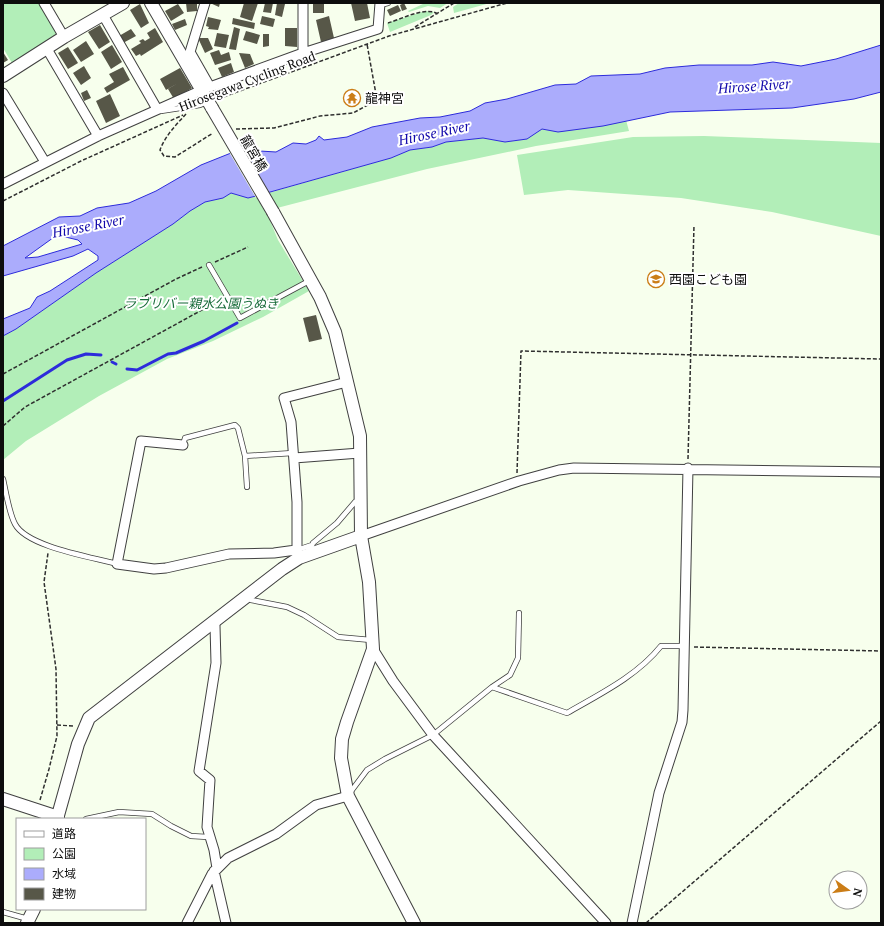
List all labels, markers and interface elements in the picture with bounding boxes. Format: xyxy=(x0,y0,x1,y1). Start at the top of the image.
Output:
street label: Hirosegawa Cycling Road xyxy=(176,47,318,115)
water label: Hirose River xyxy=(716,73,791,98)
temple icon: 龍神宮 xyxy=(342,88,362,108)
place label: 龍神宮 xyxy=(365,89,404,107)
water label: Hirose River xyxy=(395,116,472,150)
street label: 龍宮橋 xyxy=(236,132,272,174)
water label: Hirose River xyxy=(49,209,126,242)
school or university icon: 西園こども園 xyxy=(646,269,666,289)
place label: 西園こども園 xyxy=(669,270,747,288)
park label: ラブリバー親水公園うぬき xyxy=(123,294,279,312)
legend xyxy=(16,818,146,910)
text: 道路 xyxy=(52,826,76,841)
text: 公園 xyxy=(52,846,76,861)
text: 水域 xyxy=(52,866,76,881)
north arrow xyxy=(828,870,868,910)
text: 建物 xyxy=(52,886,76,901)
text: N xyxy=(850,887,866,899)

